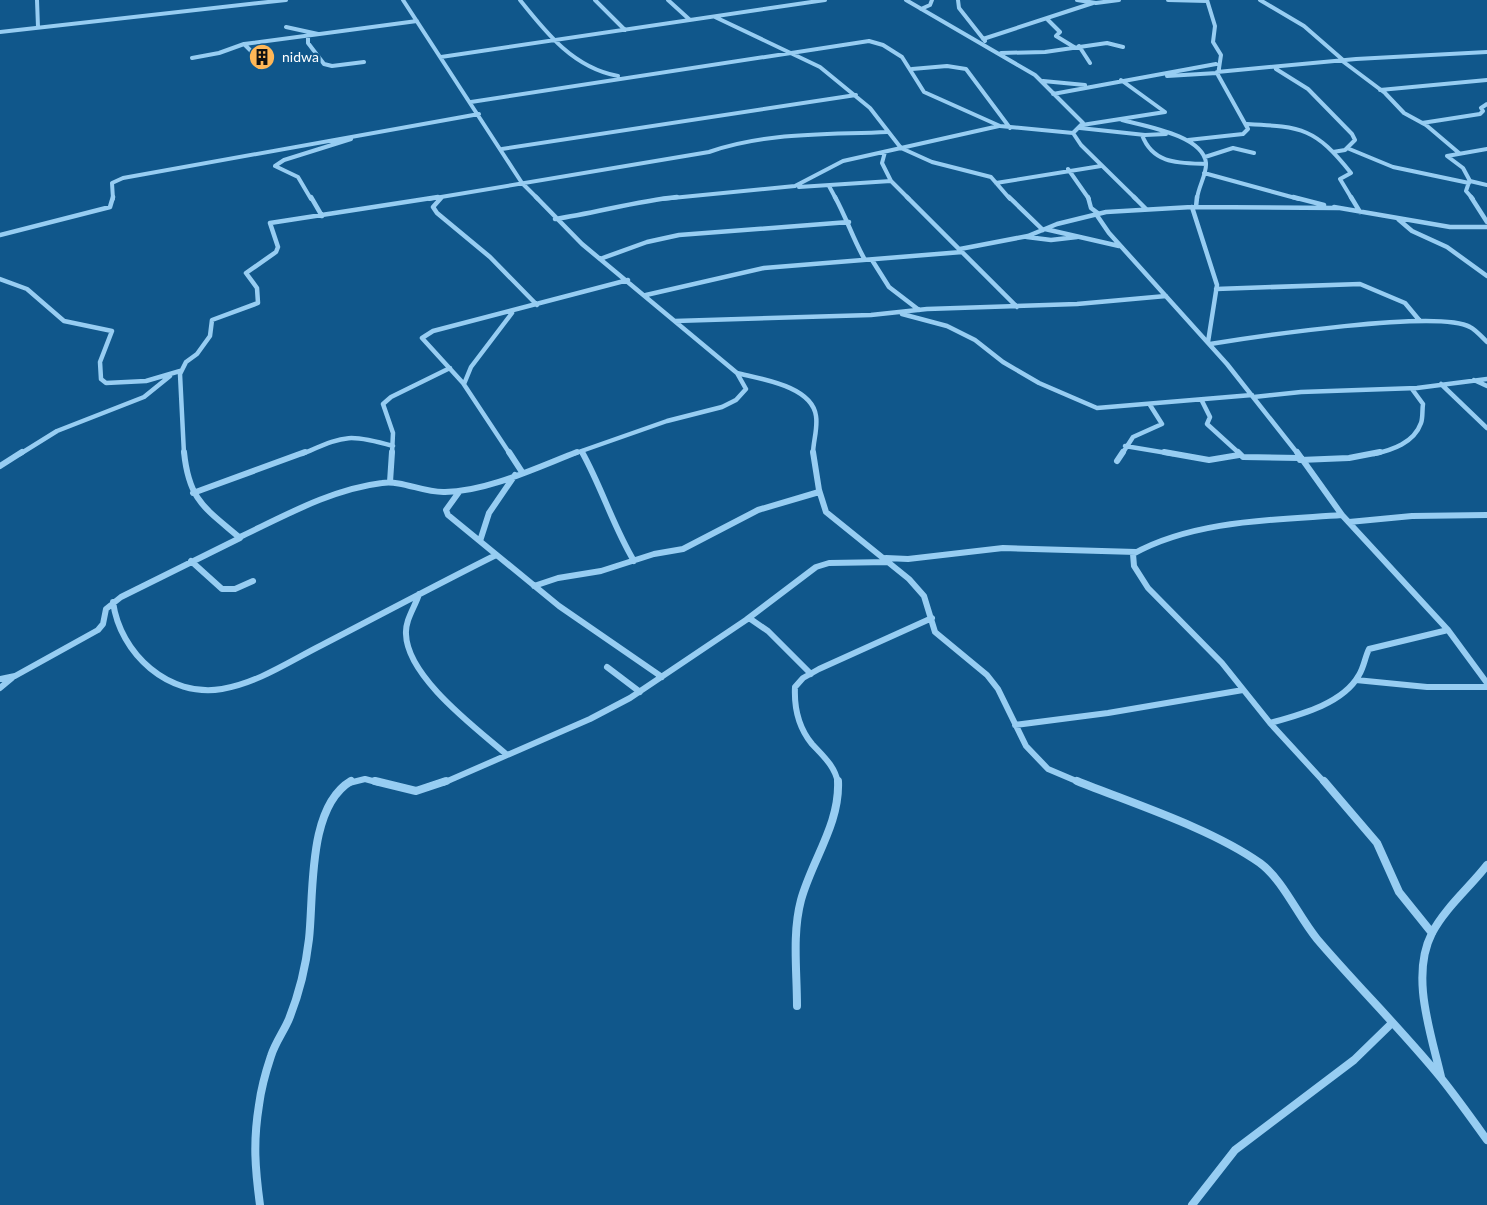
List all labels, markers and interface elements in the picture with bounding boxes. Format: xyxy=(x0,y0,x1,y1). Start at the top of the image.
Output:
building icon: nidwa xyxy=(247,42,277,72)
place label: nidwa xyxy=(282,48,319,65)

